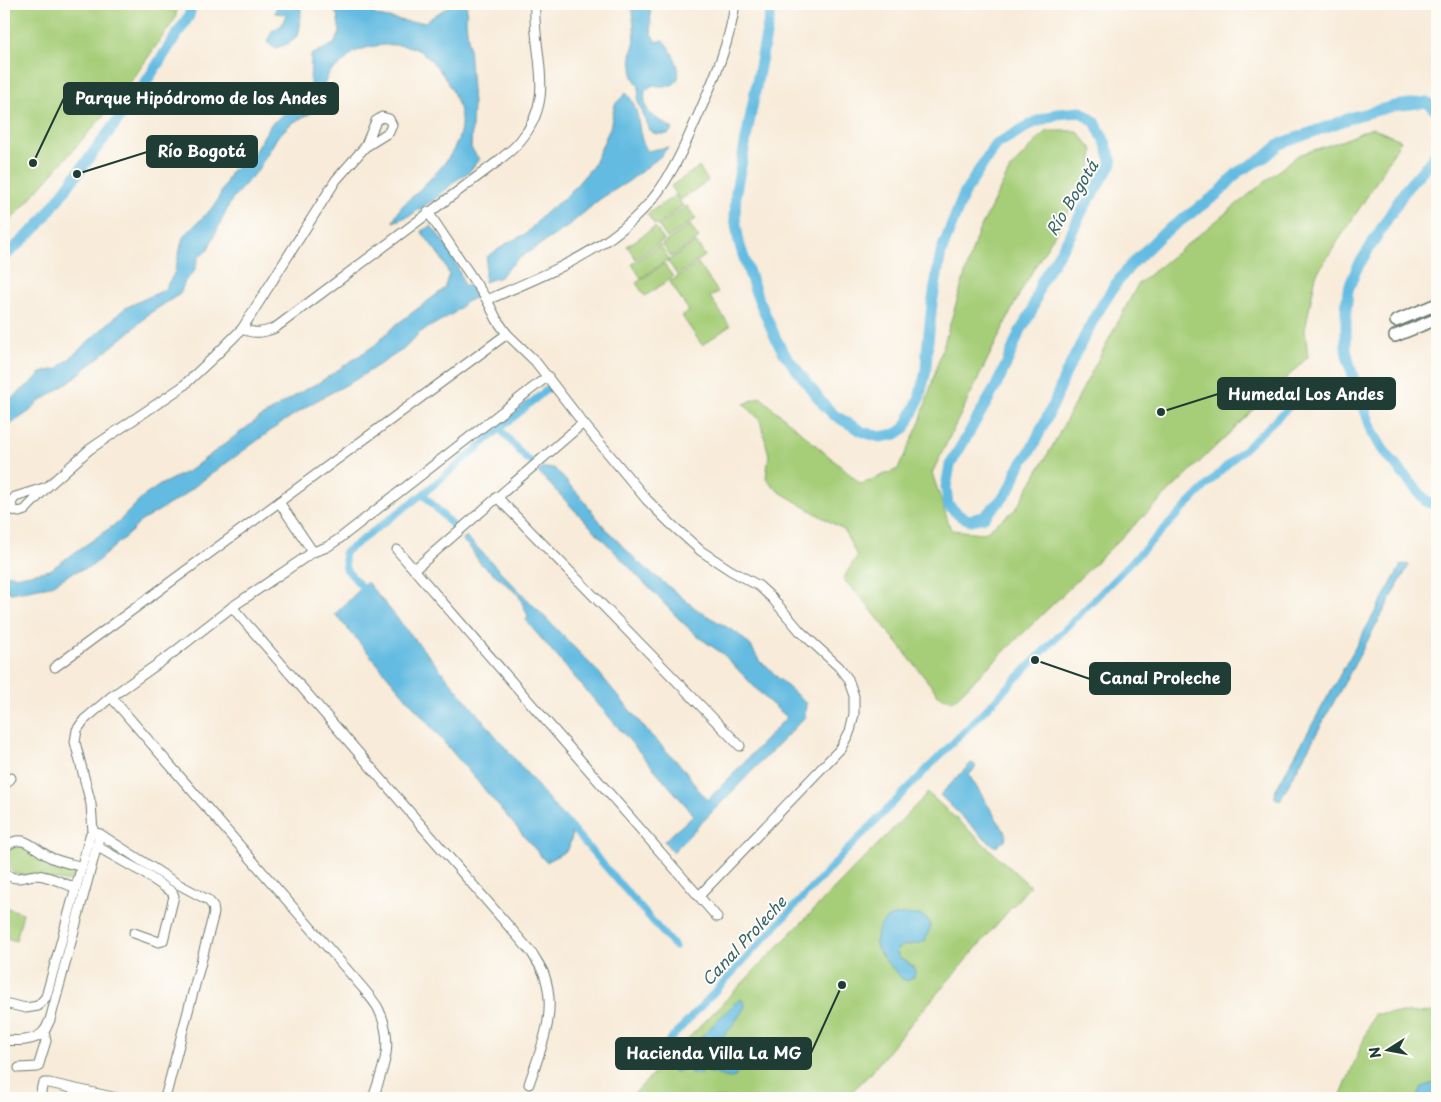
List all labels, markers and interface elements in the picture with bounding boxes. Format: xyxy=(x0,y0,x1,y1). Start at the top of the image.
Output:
callout: Parque Hipódromo de los Andes xyxy=(64,83,338,114)
text: Parque Hipódromo de los Andes xyxy=(75,85,327,109)
callout: Río Bogotá xyxy=(147,136,257,167)
text: Río Bogotá xyxy=(158,138,246,162)
water label: Río Bogotá xyxy=(1039,154,1104,240)
callout: Humedal Los Andes xyxy=(1218,378,1395,409)
text: Humedal Los Andes xyxy=(1228,381,1384,405)
callout: Canal Proleche xyxy=(1090,663,1230,694)
text: Canal Proleche xyxy=(1100,665,1221,689)
water label: Canal Proleche xyxy=(695,889,792,990)
north arrow xyxy=(1364,1024,1414,1074)
callout: Hacienda Villa La MG xyxy=(616,1038,811,1069)
text: Hacienda Villa La MG xyxy=(626,1040,802,1064)
text: N xyxy=(1363,1045,1386,1060)

